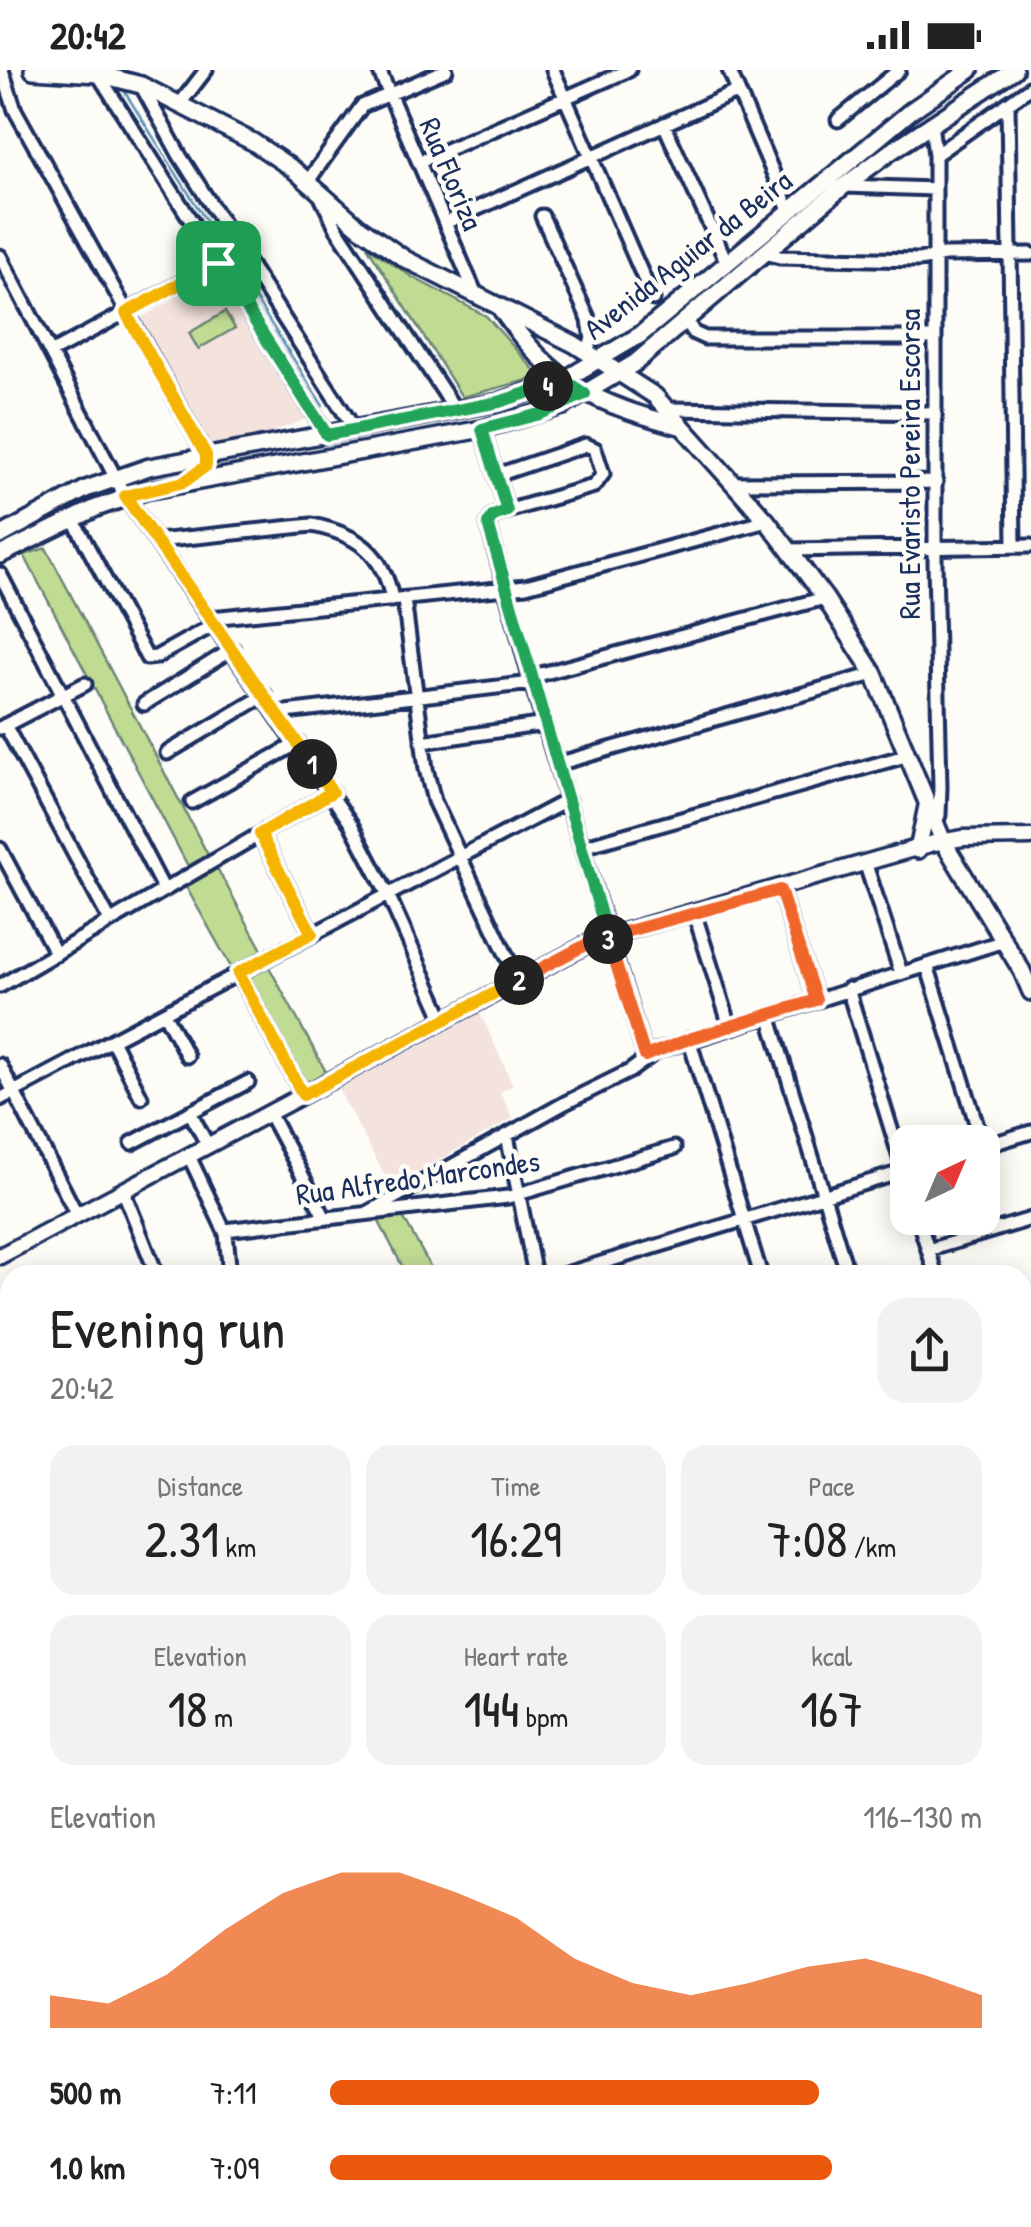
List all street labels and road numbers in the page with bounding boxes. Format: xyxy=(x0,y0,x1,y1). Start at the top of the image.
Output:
street label: Rua Floriza xyxy=(410,111,494,236)
street label: Avenida Aguiar da Beira xyxy=(575,160,800,348)
street label: Rua Evaristo Pereira Escorsa xyxy=(889,308,929,619)
street label: Rua Alfredo Marcondes xyxy=(294,1140,542,1214)

